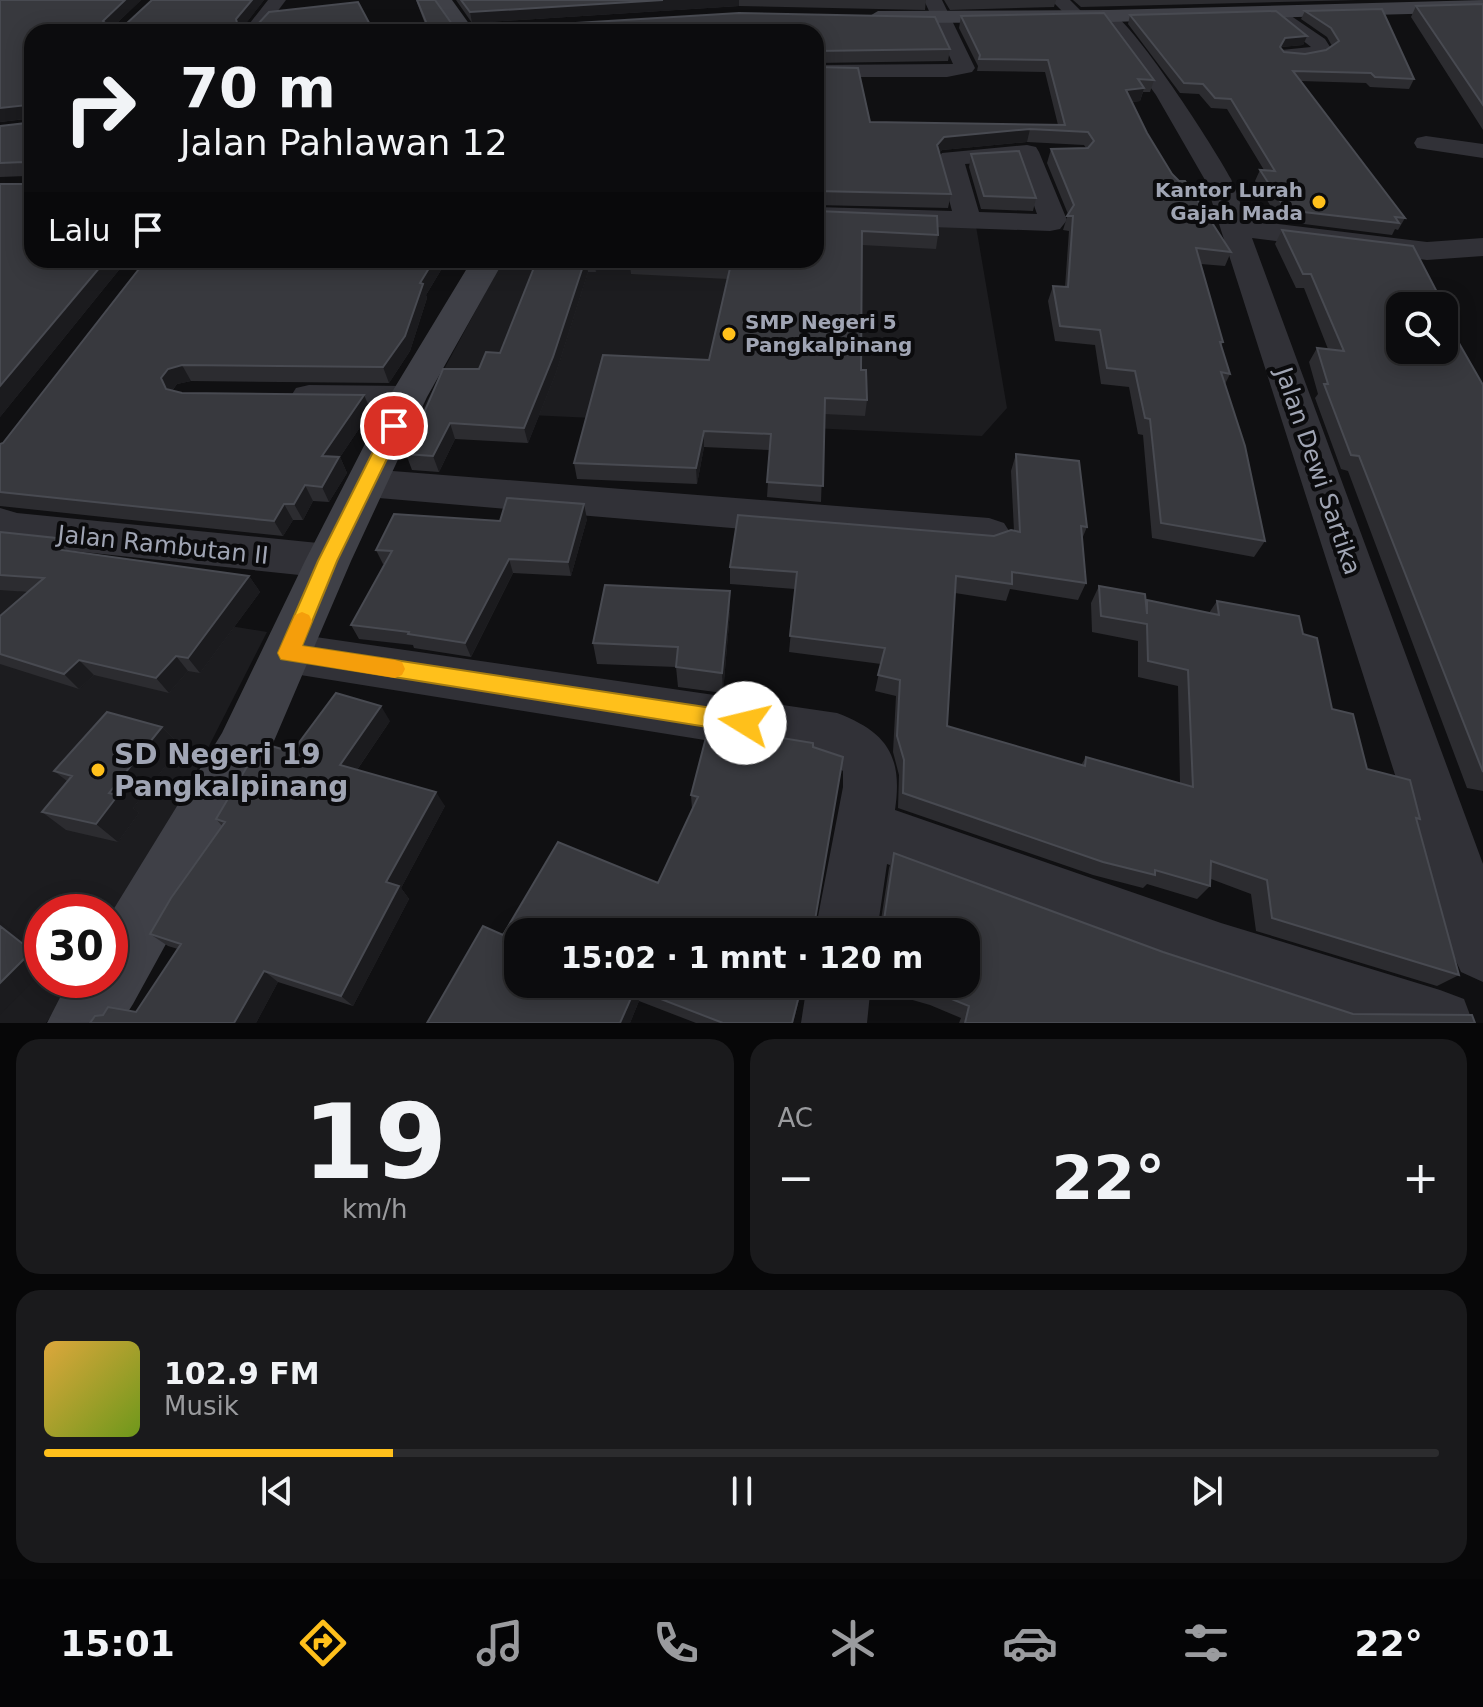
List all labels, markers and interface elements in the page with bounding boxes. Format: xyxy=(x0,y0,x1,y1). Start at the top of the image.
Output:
text: 70 m xyxy=(180,55,336,120)
icon: right xyxy=(48,56,152,160)
text: Jalan Pahlawan 12 xyxy=(180,122,508,163)
place label: Kantor Lurah Gajah Mada xyxy=(1155,178,1303,225)
marker: Kantor Lurah Gajah Mada xyxy=(1310,193,1328,211)
icon: arrive xyxy=(126,208,170,252)
text: Lalu xyxy=(48,213,110,248)
map controls xyxy=(1386,292,1458,364)
button: search xyxy=(1386,292,1458,364)
place label: SMP Negeri 5 Pangkalpinang xyxy=(745,310,912,357)
marker: SMP Negeri 5 Pangkalpinang xyxy=(720,325,738,343)
street label: Jalan Dewi Sartika xyxy=(1269,362,1367,578)
pin xyxy=(360,392,428,460)
icon: arrive xyxy=(372,404,416,448)
street label: Jalan Rambutan II xyxy=(54,520,270,570)
position arrow xyxy=(703,681,787,765)
place label: SD Negeri 19 Pangkalpinang xyxy=(114,738,348,803)
marker: SD Negeri 19 Pangkalpinang xyxy=(89,761,107,779)
speed limit sign: 30 xyxy=(24,894,128,998)
text: 15:02 · 1 mnt · 120 m xyxy=(561,940,923,975)
text: 19 xyxy=(302,1081,447,1203)
text: AC xyxy=(778,1103,813,1133)
text: 22° xyxy=(1052,1143,1165,1213)
text: − xyxy=(778,1152,814,1203)
text: + xyxy=(1402,1152,1439,1203)
text: km/h xyxy=(342,1194,408,1224)
text: 102.9 FM xyxy=(164,1356,320,1391)
text: Musik xyxy=(164,1391,239,1421)
icon: previous xyxy=(255,1469,299,1513)
icon: pause xyxy=(720,1469,764,1513)
icon: next xyxy=(1185,1469,1229,1513)
icon: directions xyxy=(295,1615,351,1671)
icon: music xyxy=(472,1615,528,1671)
icon: phone xyxy=(648,1615,704,1671)
icon: climate xyxy=(825,1615,881,1671)
icon: car xyxy=(1002,1615,1058,1671)
icon: filters xyxy=(1178,1615,1234,1671)
text: 15:01 xyxy=(60,1623,175,1664)
text: 22° xyxy=(1355,1623,1423,1664)

